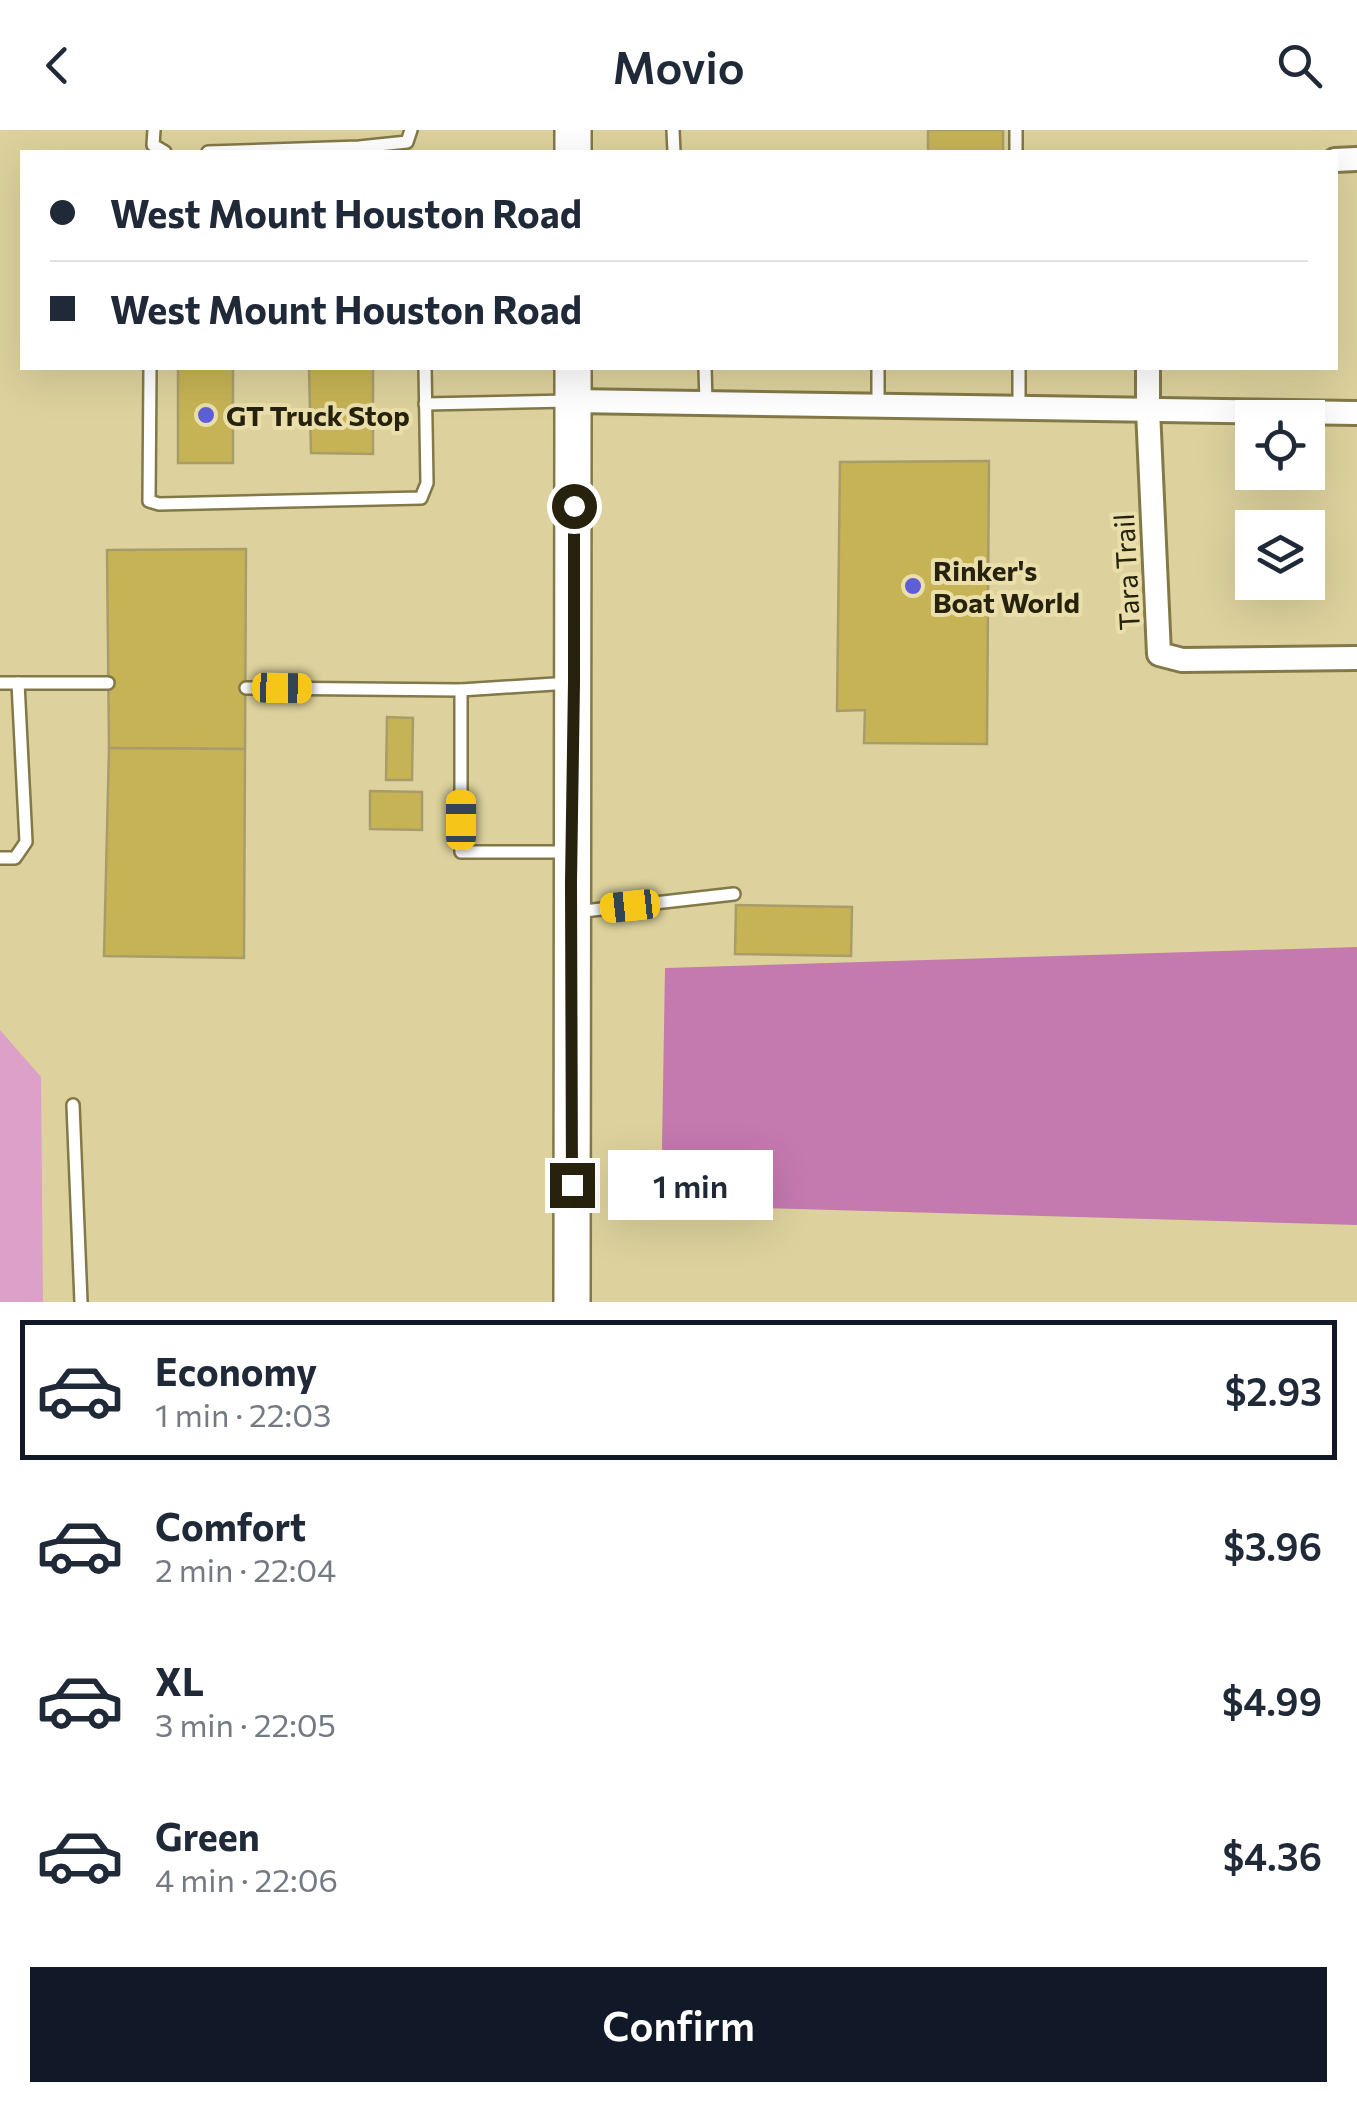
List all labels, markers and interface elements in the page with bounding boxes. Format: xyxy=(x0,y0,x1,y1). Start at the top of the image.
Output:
icon: back xyxy=(30,38,85,93)
text: Movio xyxy=(612,38,745,93)
icon: search xyxy=(1272,38,1327,93)
text: West Mount Houston Road xyxy=(110,189,582,236)
text: West Mount Houston Road xyxy=(110,285,582,332)
place label: GT Truck Stop xyxy=(226,398,410,432)
map controls xyxy=(1235,400,1325,600)
button: locate xyxy=(1235,400,1325,490)
marker: GT Truck Stop xyxy=(195,404,217,426)
route start xyxy=(552,484,597,529)
button: layers xyxy=(1235,510,1325,600)
street label: Tara Trail xyxy=(1106,513,1146,631)
place label: Rinker's Boat World xyxy=(933,553,1080,619)
marker: Rinker's Boat World xyxy=(902,575,924,597)
car xyxy=(252,672,312,704)
car xyxy=(446,790,476,850)
car xyxy=(599,888,661,924)
callout: 1 min xyxy=(607,1150,772,1220)
route end xyxy=(550,1163,595,1208)
text: 1 min xyxy=(653,1165,728,1205)
icon: car xyxy=(35,1345,125,1435)
text: Economy xyxy=(155,1347,317,1394)
text: $2.93 xyxy=(1225,1367,1322,1414)
text: 1 min · 22:03 xyxy=(155,1394,331,1434)
icon: car xyxy=(35,1500,125,1590)
text: Comfort xyxy=(155,1502,306,1549)
text: $3.96 xyxy=(1223,1522,1322,1569)
text: 2 min · 22:04 xyxy=(155,1549,336,1589)
icon: car xyxy=(35,1655,125,1745)
text: XL xyxy=(155,1657,204,1704)
text: $4.99 xyxy=(1222,1677,1322,1724)
text: 3 min · 22:05 xyxy=(155,1704,336,1744)
icon: car xyxy=(35,1810,125,1900)
text: Green xyxy=(155,1812,260,1859)
text: $4.36 xyxy=(1222,1832,1322,1879)
text: 4 min · 22:06 xyxy=(155,1859,338,1899)
button: Confirm xyxy=(30,1967,1327,2082)

